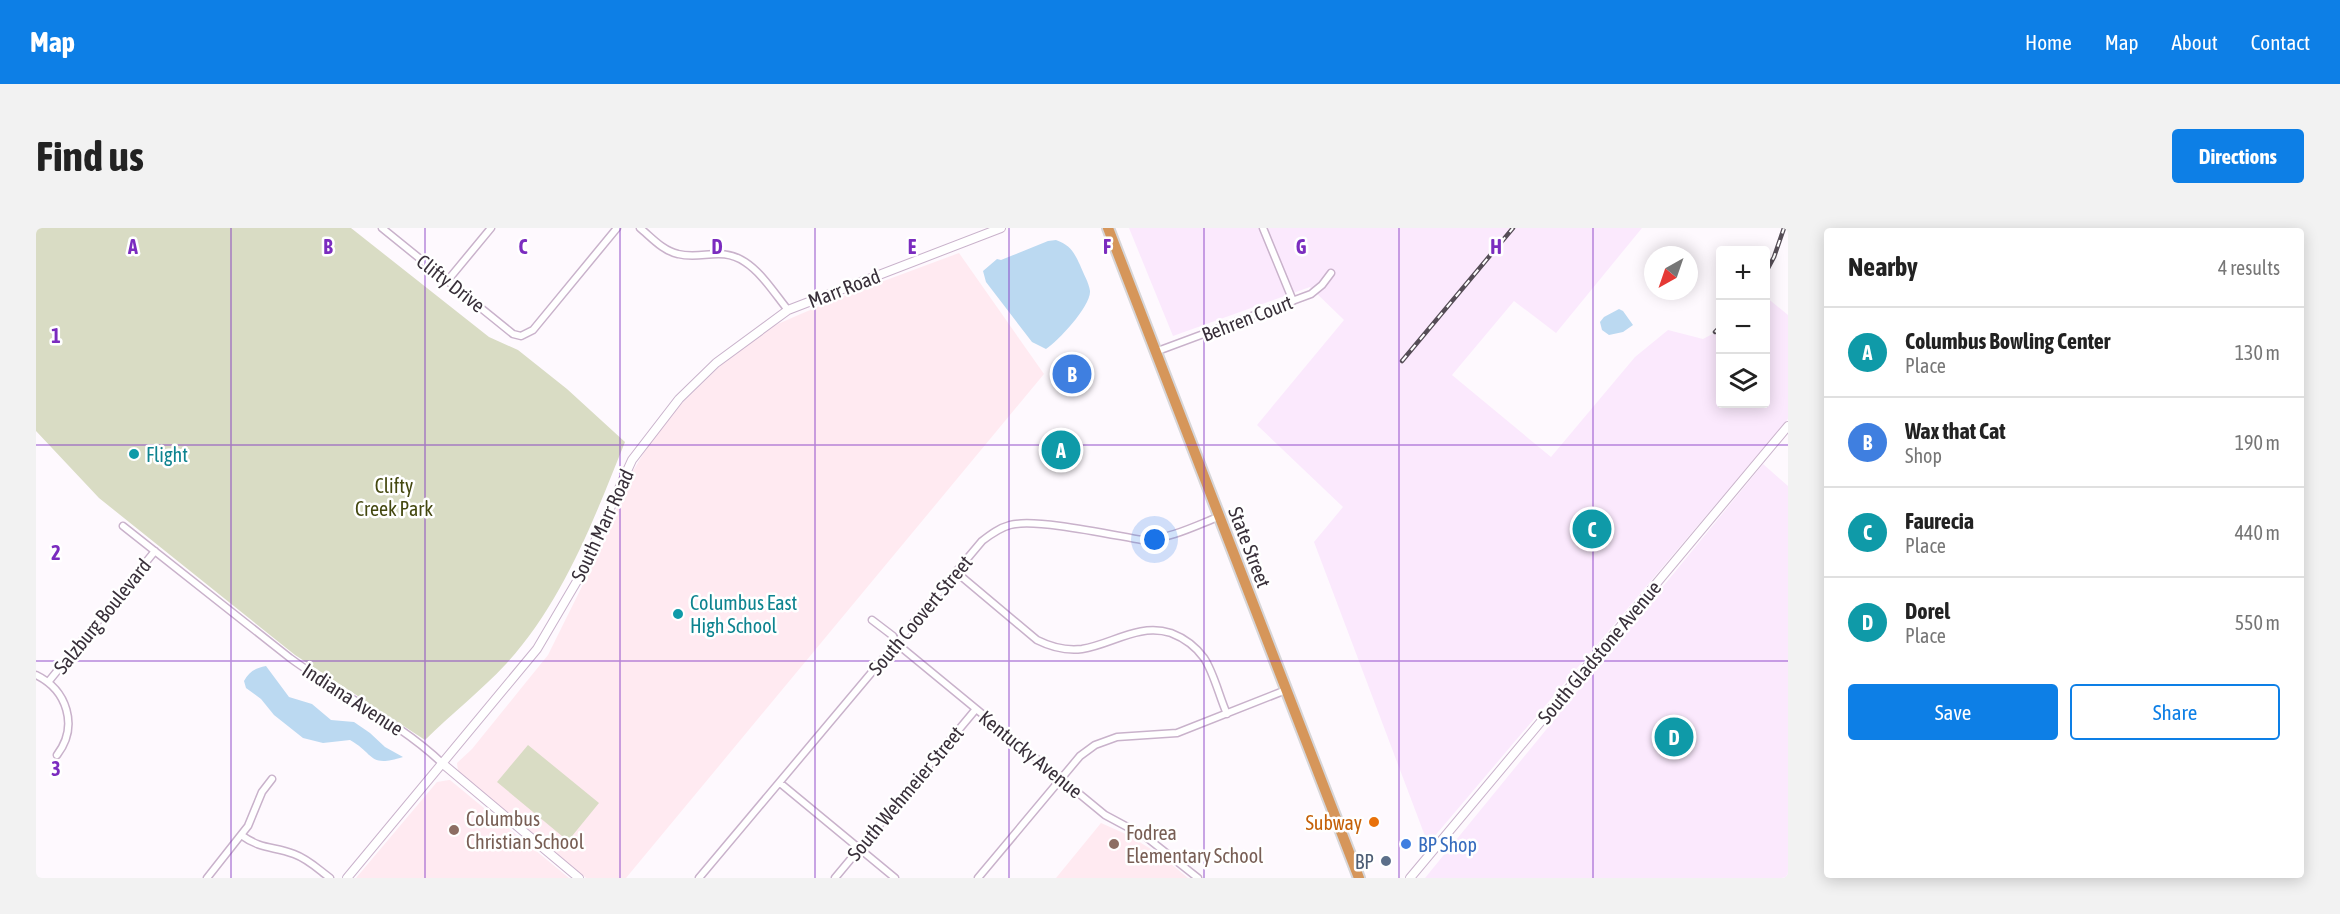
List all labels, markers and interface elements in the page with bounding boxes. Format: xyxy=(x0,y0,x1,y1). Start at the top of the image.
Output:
text: Map xyxy=(30,26,75,58)
text: Home xyxy=(2025,30,2072,54)
text: Map xyxy=(2105,30,2139,54)
text: About xyxy=(2172,30,2218,54)
text: Contact xyxy=(2251,30,2310,54)
button: Directions xyxy=(2172,129,2304,183)
text: Find us xyxy=(36,132,144,180)
text: A xyxy=(127,235,138,258)
text: B xyxy=(323,235,333,258)
text: C xyxy=(519,235,528,258)
text: D xyxy=(711,235,723,258)
text: E xyxy=(908,235,917,258)
text: F xyxy=(1103,235,1111,258)
text: G xyxy=(1296,235,1307,258)
text: H xyxy=(1490,235,1502,258)
north arrow xyxy=(1644,246,1698,300)
map controls xyxy=(1716,246,1770,408)
button: + xyxy=(1716,246,1770,300)
street label: Clifty Drive xyxy=(412,249,490,317)
text: Nearby xyxy=(1848,252,1918,282)
text: 4 results xyxy=(2218,256,2280,279)
street label: Marr Road xyxy=(805,264,883,312)
street label: Behren Court xyxy=(1198,290,1296,346)
button: − xyxy=(1716,300,1770,354)
text: 1 xyxy=(51,324,61,347)
text: Columbus Bowling Center xyxy=(1905,328,2110,354)
text: A xyxy=(1863,341,1872,364)
text: 130 m xyxy=(2235,341,2280,364)
pin: B xyxy=(1052,352,1092,396)
button: layers xyxy=(1716,354,1770,408)
text: Place xyxy=(1905,354,1946,377)
text: Wax that Cat xyxy=(1905,418,2005,444)
pin: A xyxy=(1042,428,1080,472)
text: B xyxy=(1863,431,1872,454)
text: 190 m xyxy=(2235,431,2280,454)
place label: Flight xyxy=(146,443,188,466)
text: Shop xyxy=(1905,444,1942,467)
marker: Flight xyxy=(127,447,141,461)
street label: South Marr Road xyxy=(566,465,638,585)
park label: Clifty Creek Park xyxy=(355,474,433,520)
street label: State Street xyxy=(1224,503,1276,591)
pin: C xyxy=(1572,506,1612,552)
text: Faurecia xyxy=(1905,508,1974,534)
text: C xyxy=(1863,521,1872,544)
text: 440 m xyxy=(2235,521,2280,544)
your location xyxy=(1140,525,1169,554)
text: Place xyxy=(1905,534,1946,557)
text: 2 xyxy=(51,541,61,564)
street label: South Coovert Street xyxy=(863,551,977,679)
street label: Salzburg Boulevard xyxy=(49,554,155,678)
street label: South Gladstone Avenue xyxy=(1533,576,1665,728)
place label: Columbus East High School xyxy=(690,591,798,637)
text: Dorel xyxy=(1905,598,1950,624)
marker: Columbus East High School xyxy=(671,607,685,621)
text: D xyxy=(1862,611,1873,634)
text: 550 m xyxy=(2235,611,2280,634)
text: Place xyxy=(1905,624,1946,647)
street label: Indiana Avenue xyxy=(298,658,408,740)
button: Save xyxy=(1848,684,2058,740)
button: Share xyxy=(2070,684,2280,740)
street label: Kentucky Avenue xyxy=(975,705,1087,803)
pin: D xyxy=(1654,714,1694,760)
street label: South Wehmeier Street xyxy=(842,721,968,865)
text: 3 xyxy=(51,757,61,780)
place label: Columbus Christian School xyxy=(466,807,585,853)
place label: Subway xyxy=(1305,811,1362,834)
marker: Subway xyxy=(1367,815,1381,829)
place label: Fodrea Elementary School xyxy=(1126,821,1264,867)
marker: Columbus Christian School xyxy=(447,823,461,837)
place label: BP Shop xyxy=(1418,833,1477,856)
marker: Fodrea Elementary School xyxy=(1107,837,1121,851)
marker: BP Shop xyxy=(1399,837,1413,851)
place label: BP xyxy=(1355,850,1374,873)
marker: BP xyxy=(1379,854,1393,868)

